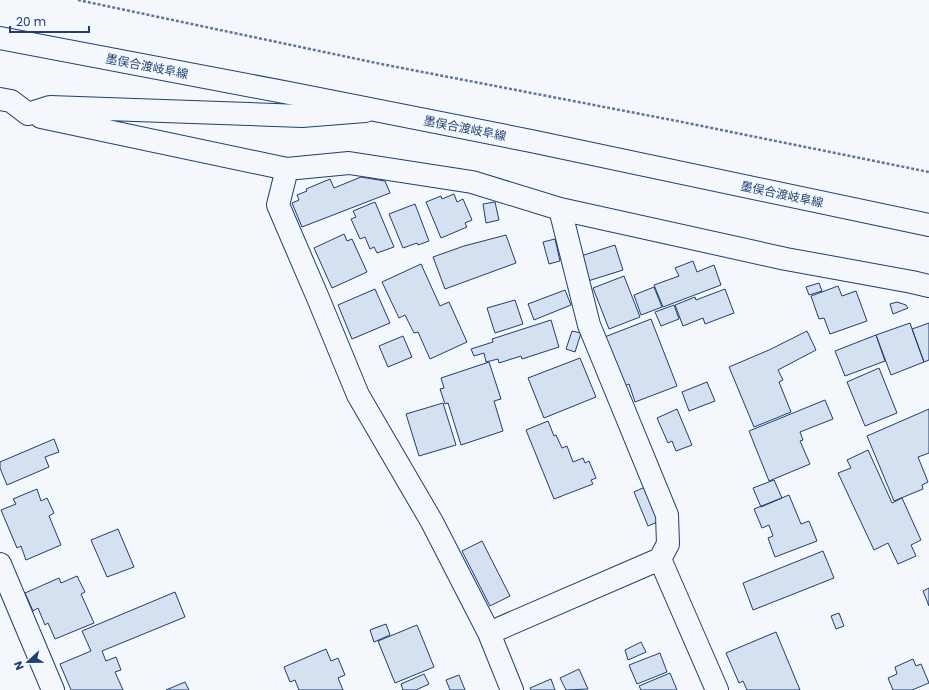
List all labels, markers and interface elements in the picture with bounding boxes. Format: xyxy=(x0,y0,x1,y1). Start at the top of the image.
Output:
scale bar xyxy=(10,8,89,34)
text: 20 m xyxy=(16,13,46,30)
street label: 墨俣合渡岐阜線 xyxy=(104,50,190,82)
street label: 墨俣合渡岐阜線 xyxy=(422,112,508,144)
street label: 墨俣合渡岐阜線 xyxy=(739,177,825,211)
north arrow xyxy=(8,642,48,682)
text: N xyxy=(10,659,28,673)

